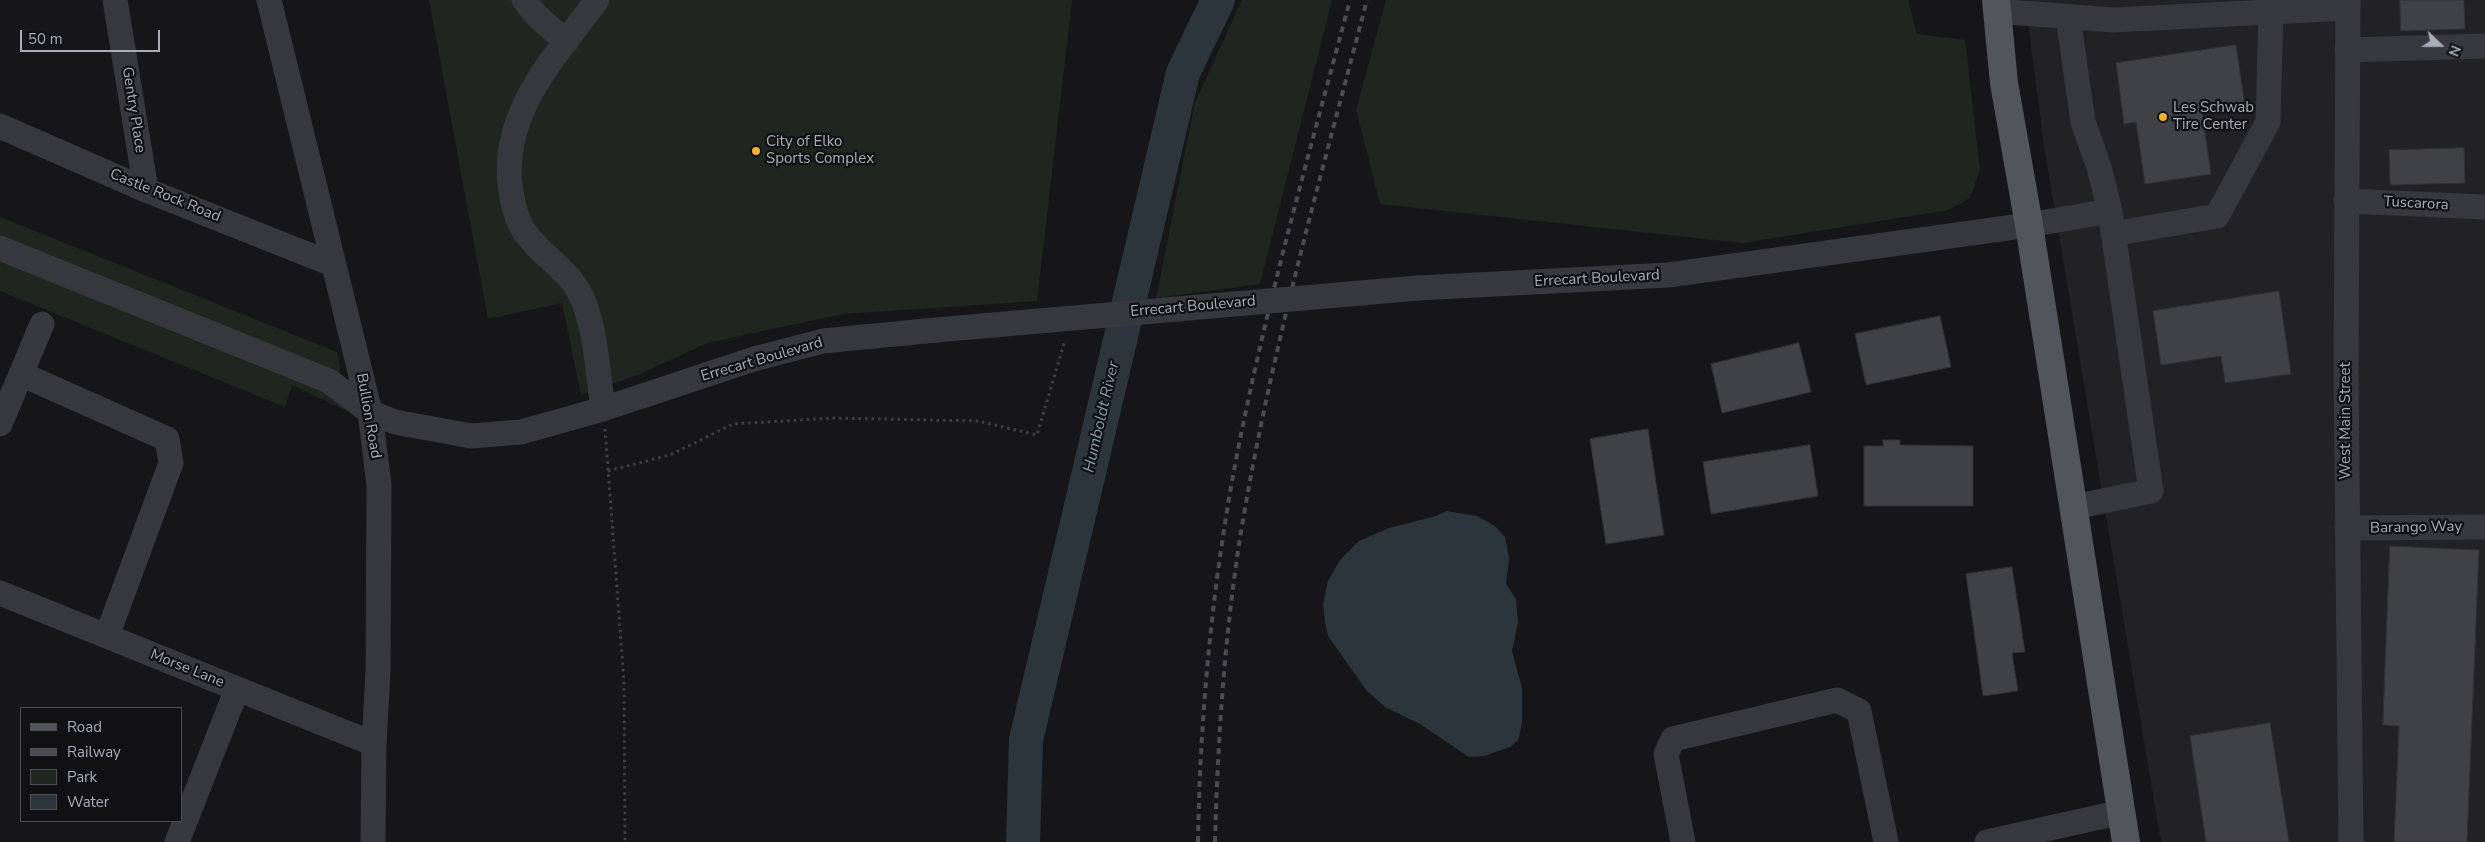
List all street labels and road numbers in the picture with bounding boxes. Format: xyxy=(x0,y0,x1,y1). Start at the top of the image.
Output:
street label: Gentry Place xyxy=(117,66,149,154)
street label: Castle Rock Road xyxy=(107,166,223,226)
street label: Tuscarora xyxy=(2383,193,2449,215)
street label: Errecart Boulevard xyxy=(1534,267,1660,291)
street label: Errecart Boulevard xyxy=(1130,293,1256,321)
street label: Errecart Boulevard xyxy=(699,334,825,386)
street label: West Main Street xyxy=(2337,362,2355,480)
street label: Bullion Road xyxy=(352,372,384,460)
street label: Barango Way xyxy=(2370,518,2462,538)
street label: Morse Lane xyxy=(147,646,227,692)

